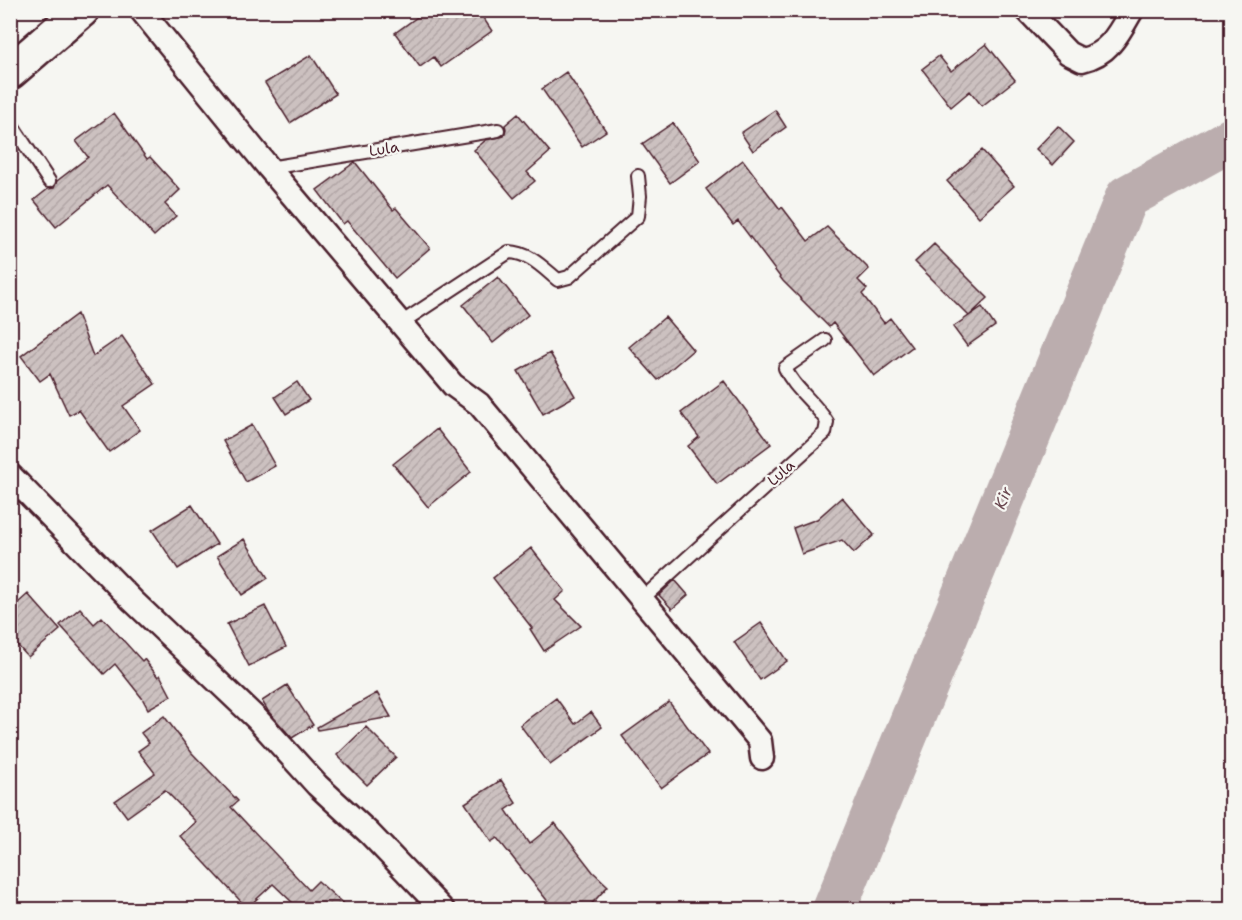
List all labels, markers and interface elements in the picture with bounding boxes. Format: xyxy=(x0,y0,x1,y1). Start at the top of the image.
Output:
street label: Lula xyxy=(368,137,401,161)
street label: Lula xyxy=(763,455,799,491)
water label: Kir xyxy=(989,483,1017,512)

